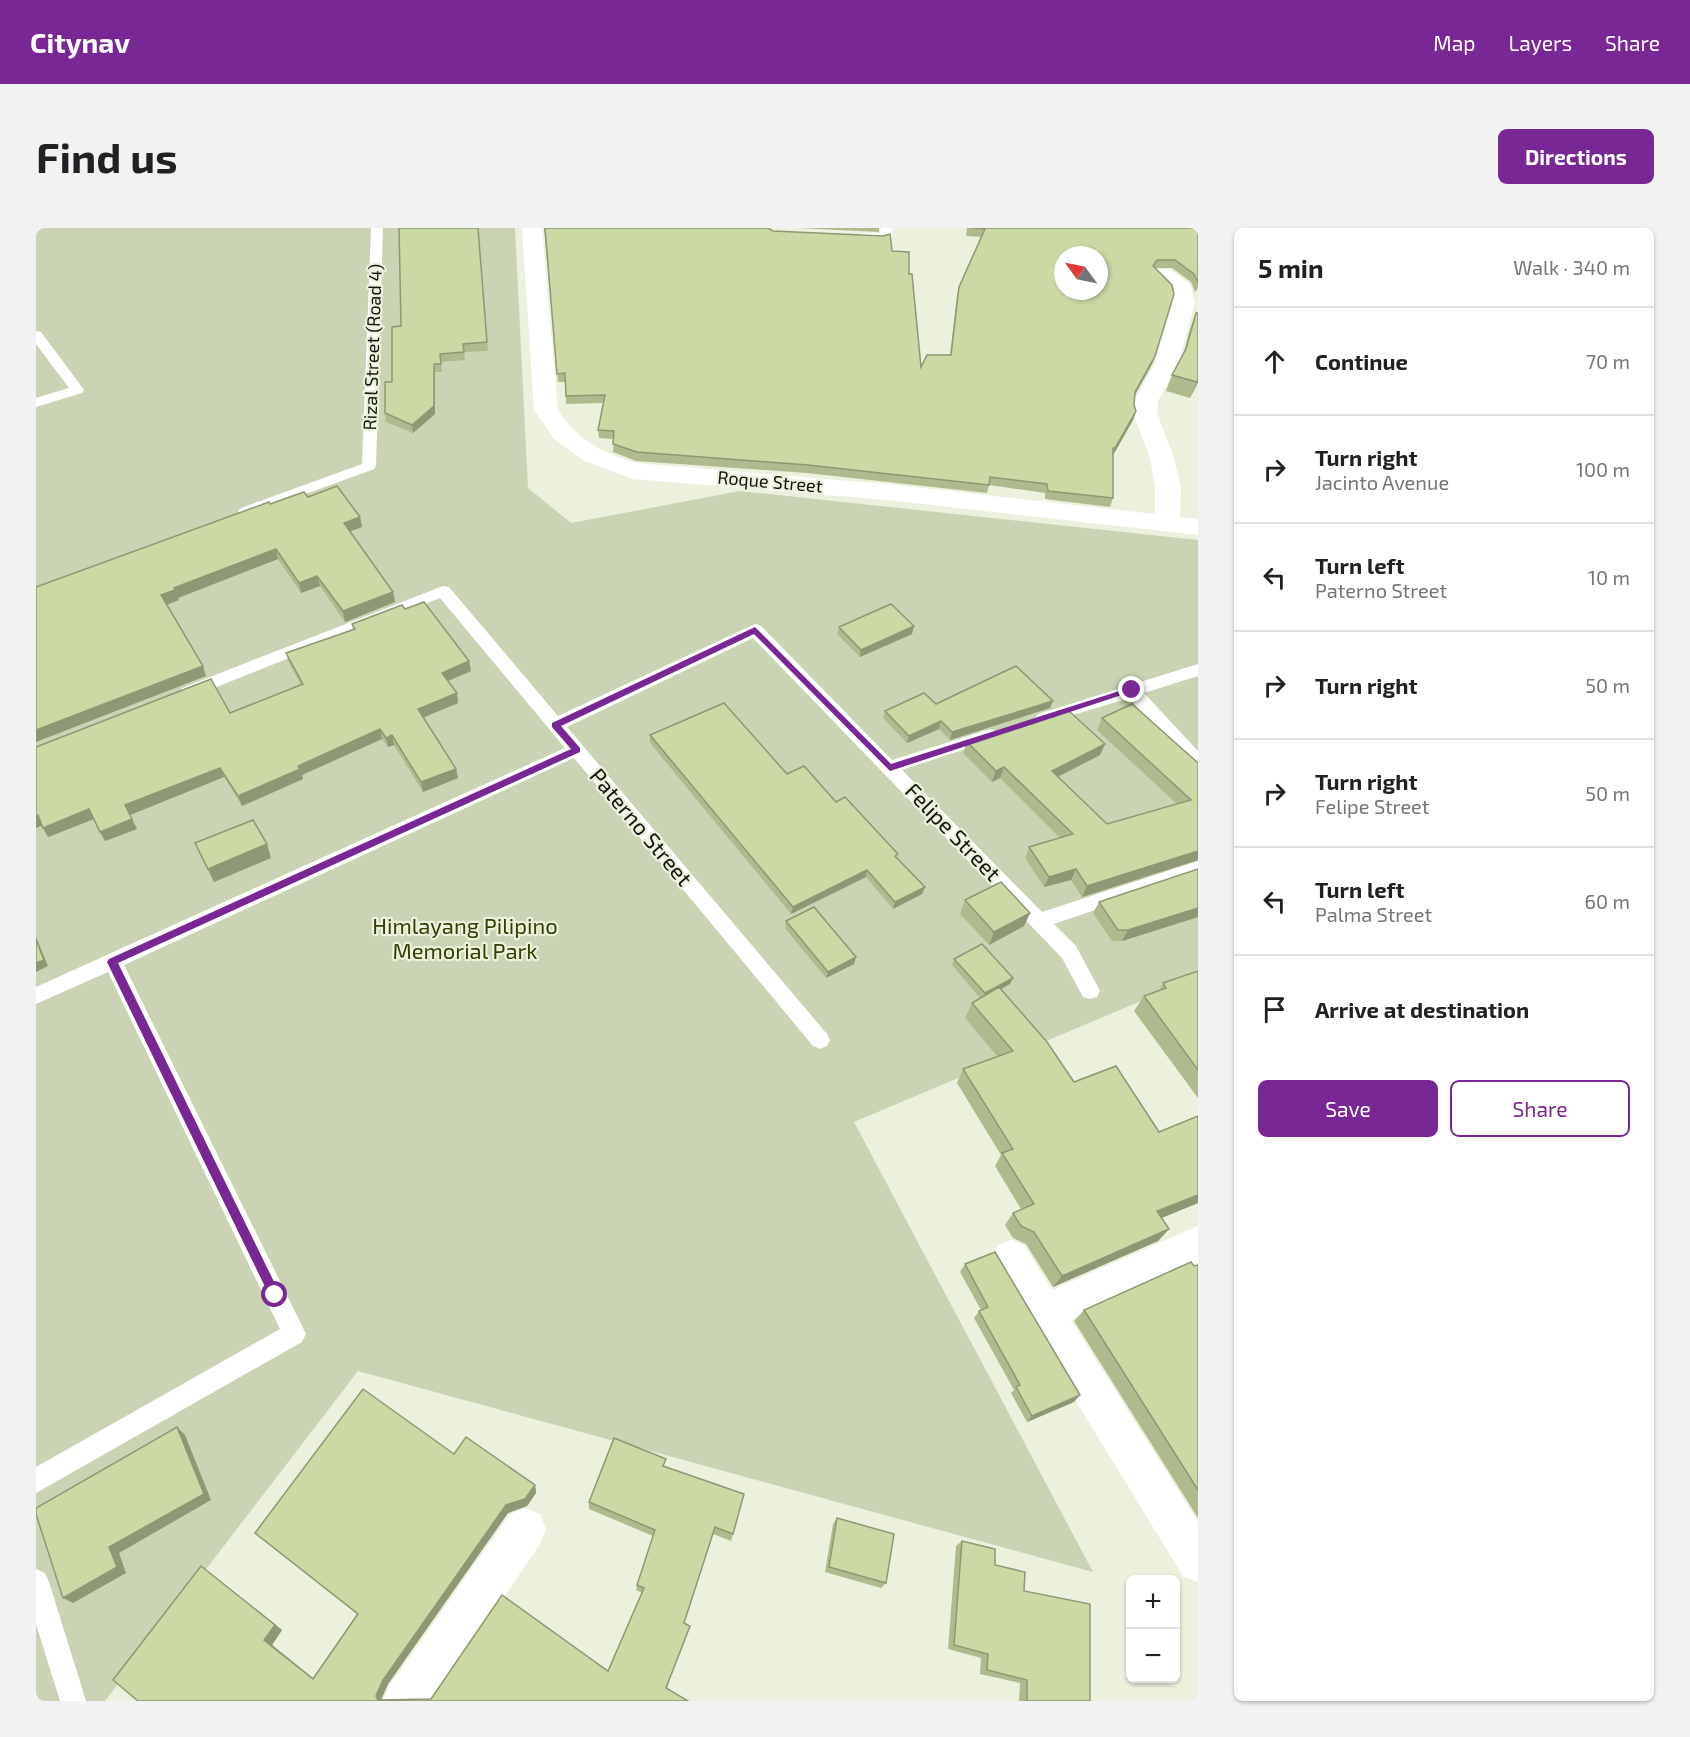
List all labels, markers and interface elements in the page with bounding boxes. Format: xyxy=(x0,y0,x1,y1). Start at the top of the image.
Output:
text: Citynav xyxy=(30,25,130,59)
text: Map xyxy=(1433,30,1475,55)
text: Layers xyxy=(1508,30,1572,55)
text: Share xyxy=(1605,30,1660,55)
button: Directions xyxy=(1498,129,1654,184)
text: Find us xyxy=(36,131,178,181)
north arrow xyxy=(1054,246,1108,300)
text: 5 min xyxy=(1258,252,1324,283)
text: Walk · 340 m xyxy=(1513,255,1630,279)
street label: Rizal Street (Road 4) xyxy=(358,263,386,431)
icon: ahead xyxy=(1258,345,1291,378)
text: Continue xyxy=(1315,348,1408,374)
text: 70 m xyxy=(1586,349,1630,373)
text: Turn right xyxy=(1315,444,1417,470)
icon: right xyxy=(1258,453,1291,486)
text: 100 m xyxy=(1576,457,1630,481)
street label: Roque Street xyxy=(717,465,824,497)
text: Jacinto Avenue xyxy=(1315,470,1449,494)
text: Turn left xyxy=(1315,552,1404,578)
icon: left xyxy=(1258,561,1291,594)
text: 10 m xyxy=(1588,565,1630,589)
text: Paterno Street xyxy=(1315,578,1447,602)
icon: right xyxy=(1258,669,1291,702)
text: Turn right xyxy=(1315,672,1417,698)
text: 50 m xyxy=(1585,673,1630,697)
route end xyxy=(1118,676,1144,702)
street label: Paterno Street xyxy=(585,762,698,890)
text: Turn right xyxy=(1315,768,1417,794)
street label: Felipe Street xyxy=(901,777,1007,886)
icon: right xyxy=(1258,777,1291,810)
text: 50 m xyxy=(1585,781,1630,805)
text: Felipe Street xyxy=(1315,794,1429,818)
text: Turn left xyxy=(1315,876,1404,902)
icon: left xyxy=(1258,885,1291,918)
text: 60 m xyxy=(1585,889,1630,913)
text: Palma Street xyxy=(1315,902,1432,926)
park label: Himlayang Pilipino Memorial Park xyxy=(372,912,558,963)
icon: arrive xyxy=(1258,993,1291,1026)
text: Arrive at destination xyxy=(1315,996,1529,1022)
button: Save xyxy=(1258,1080,1438,1137)
button: Share xyxy=(1450,1080,1630,1137)
route start xyxy=(261,1281,287,1307)
map controls xyxy=(1126,1575,1180,1683)
button: + xyxy=(1126,1575,1180,1629)
button: − xyxy=(1126,1629,1180,1683)

